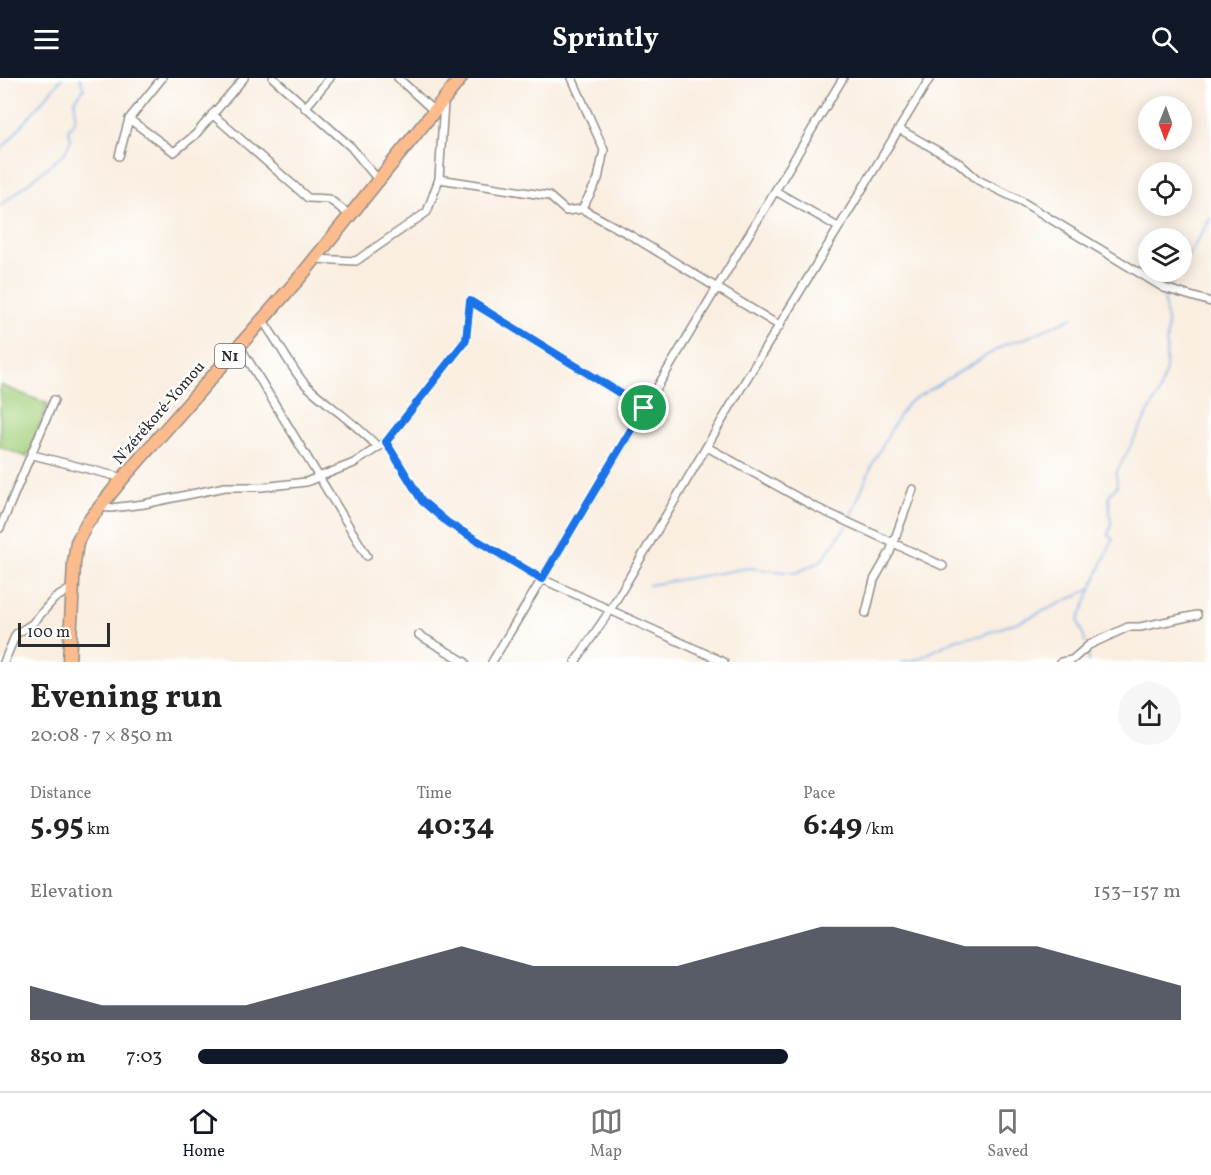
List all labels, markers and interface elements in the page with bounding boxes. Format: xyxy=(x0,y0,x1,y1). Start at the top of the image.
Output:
text: Sprintly xyxy=(552,20,659,58)
icon: menu xyxy=(30,23,63,56)
icon: search xyxy=(1148,23,1181,56)
north arrow xyxy=(1138,96,1192,150)
map controls xyxy=(1138,96,1192,282)
button: locate xyxy=(1138,162,1192,216)
button: layers xyxy=(1138,228,1192,282)
road number: N1 xyxy=(215,344,245,368)
street label: N'zérékoré-Yomou xyxy=(108,357,211,470)
pin xyxy=(618,382,669,433)
icon: arrive xyxy=(627,391,660,424)
scale bar xyxy=(18,620,110,648)
text: 100 m xyxy=(27,622,70,644)
text: Evening run xyxy=(30,676,223,722)
button: share xyxy=(1118,682,1181,745)
text: 20:08 · 7 × 850 m xyxy=(30,722,173,750)
text: Distance xyxy=(30,783,91,805)
text: Time xyxy=(417,783,452,805)
text: Pace xyxy=(803,783,835,805)
text: 5.95 xyxy=(30,805,84,847)
text: 40:34 xyxy=(417,805,495,847)
text: 6:49 xyxy=(803,805,862,847)
text: km xyxy=(84,819,110,841)
text: /km xyxy=(862,819,894,841)
text: Elevation xyxy=(30,878,113,906)
text: 153–157 m xyxy=(1093,878,1181,906)
text: 850 m xyxy=(30,1043,86,1071)
text: 7:03 xyxy=(126,1043,162,1071)
tab: Home xyxy=(182,1105,225,1163)
tab: Map xyxy=(590,1105,623,1163)
tab: Saved xyxy=(987,1105,1029,1163)

